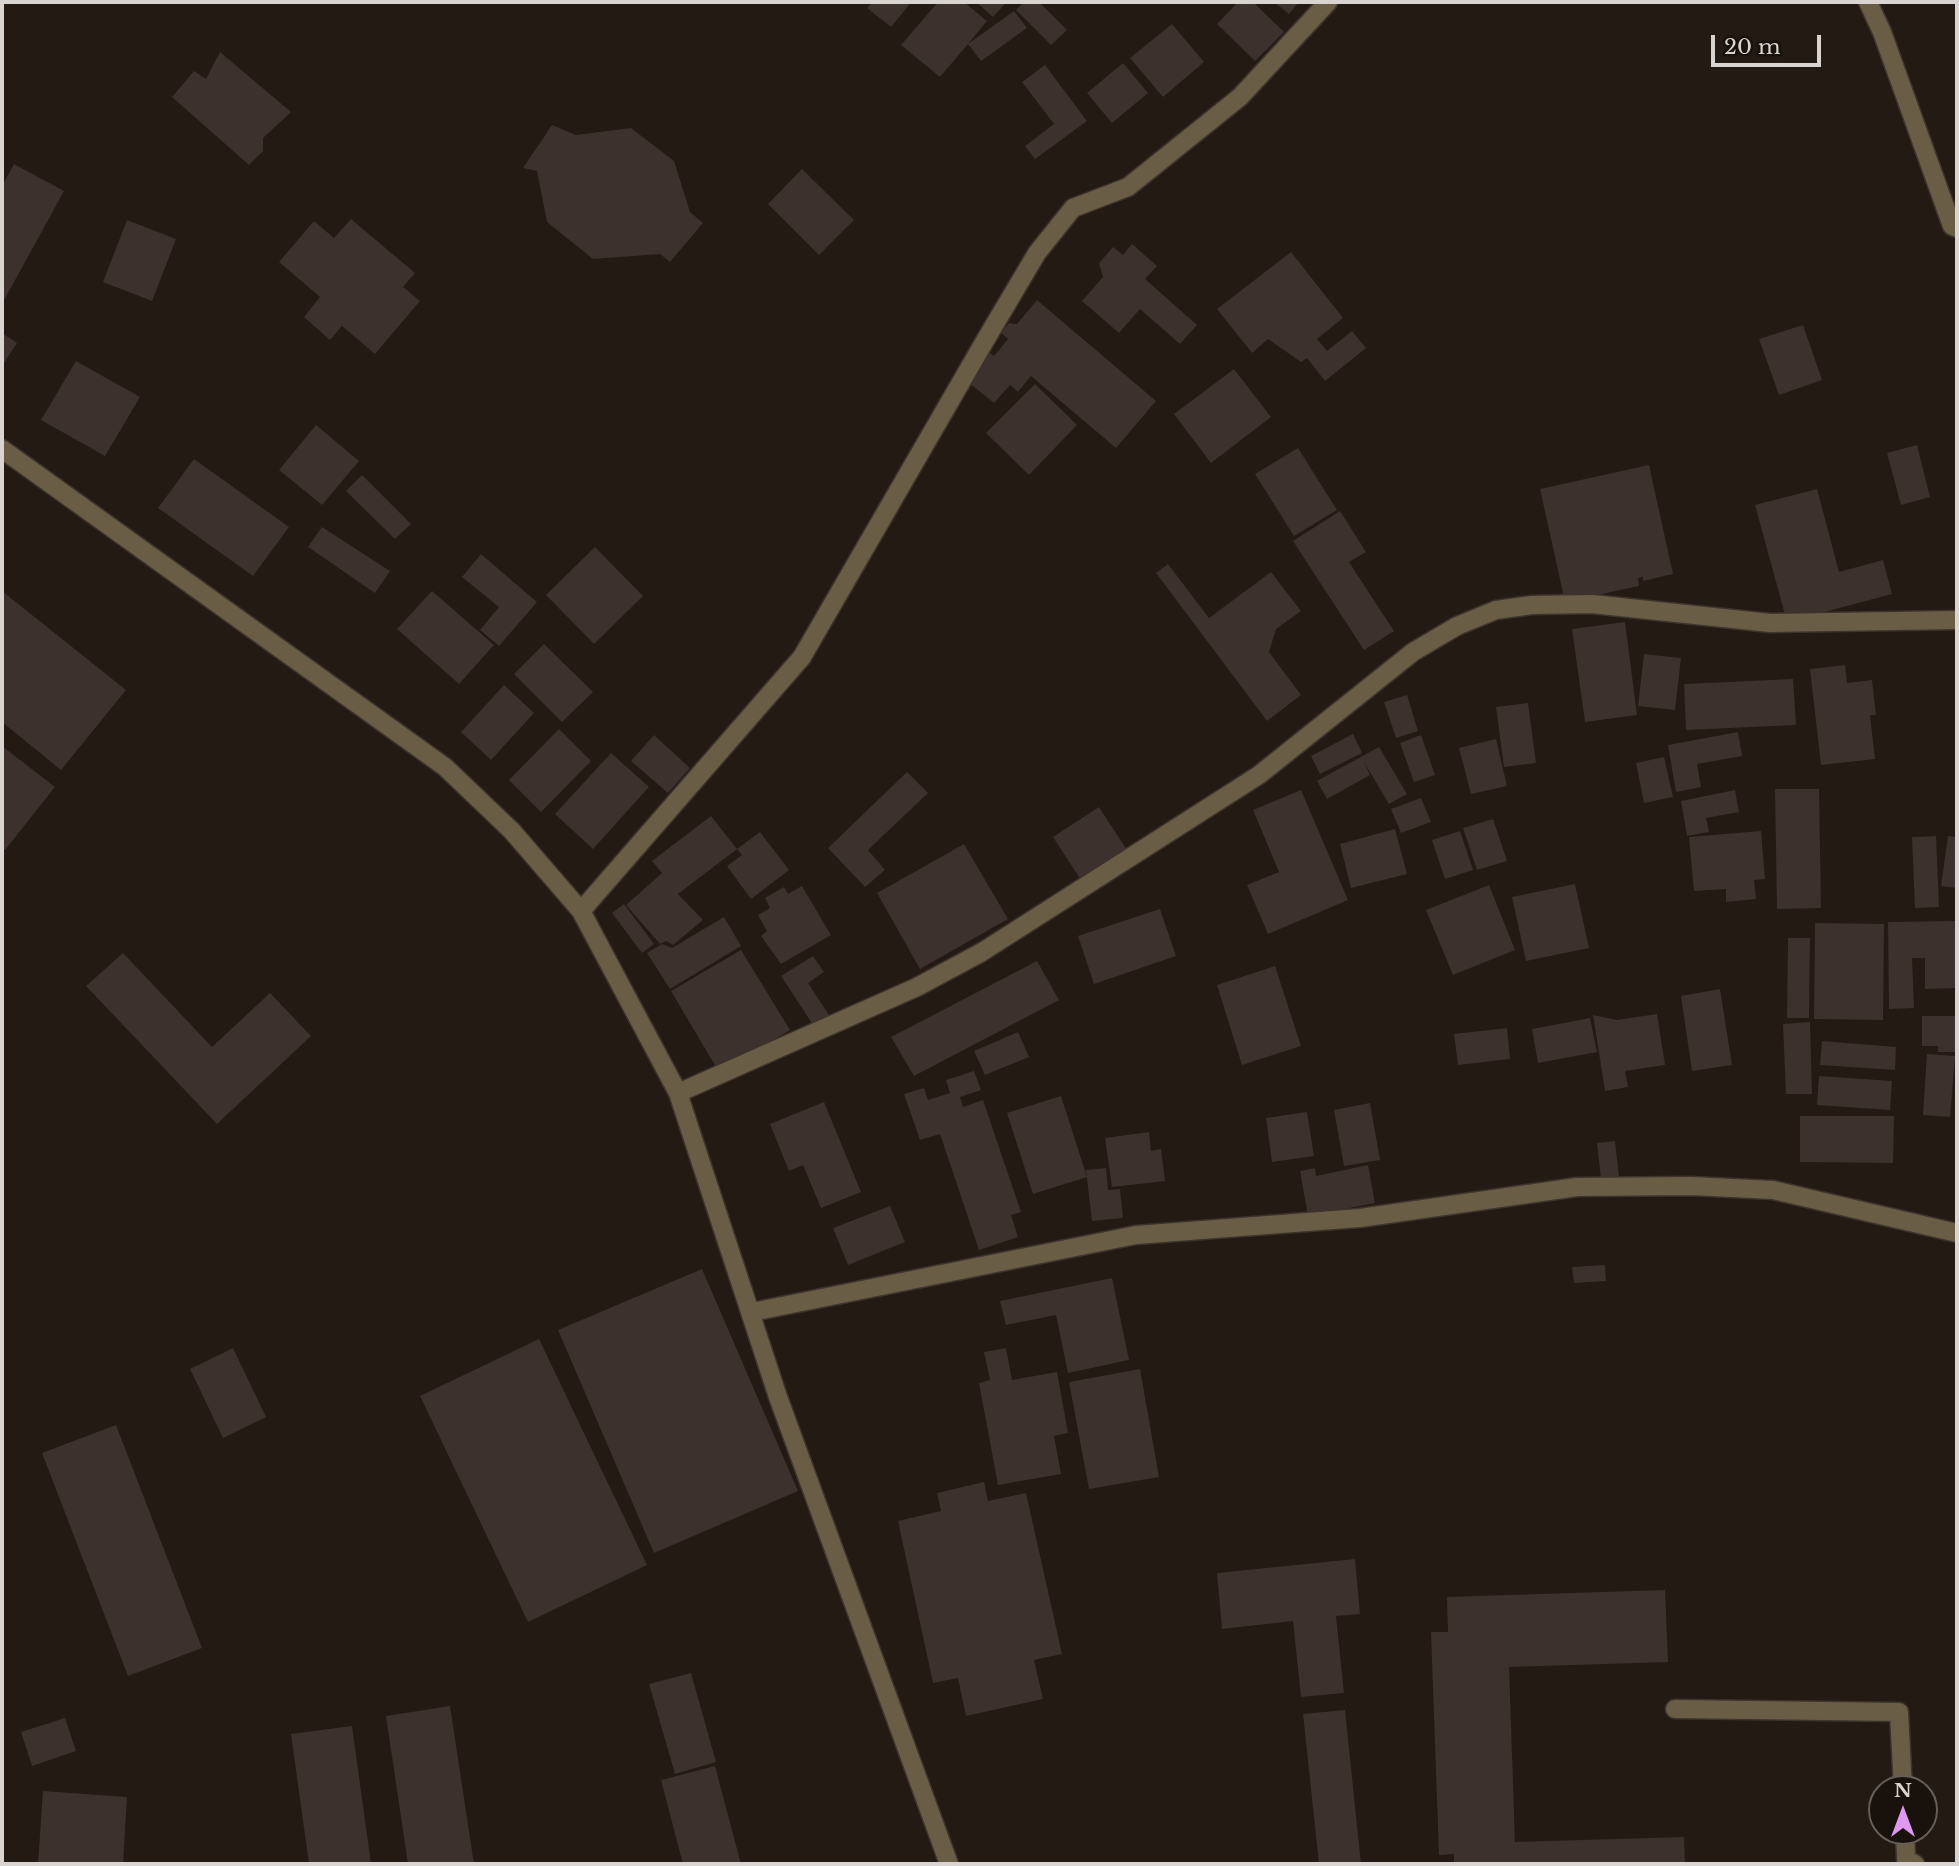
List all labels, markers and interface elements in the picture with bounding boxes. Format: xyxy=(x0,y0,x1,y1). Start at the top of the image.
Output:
scale bar xyxy=(1714,21,1824,65)
text: 20 m xyxy=(1724,34,1781,60)
north arrow xyxy=(1868,1775,1938,1845)
text: N xyxy=(1894,1779,1912,1802)

